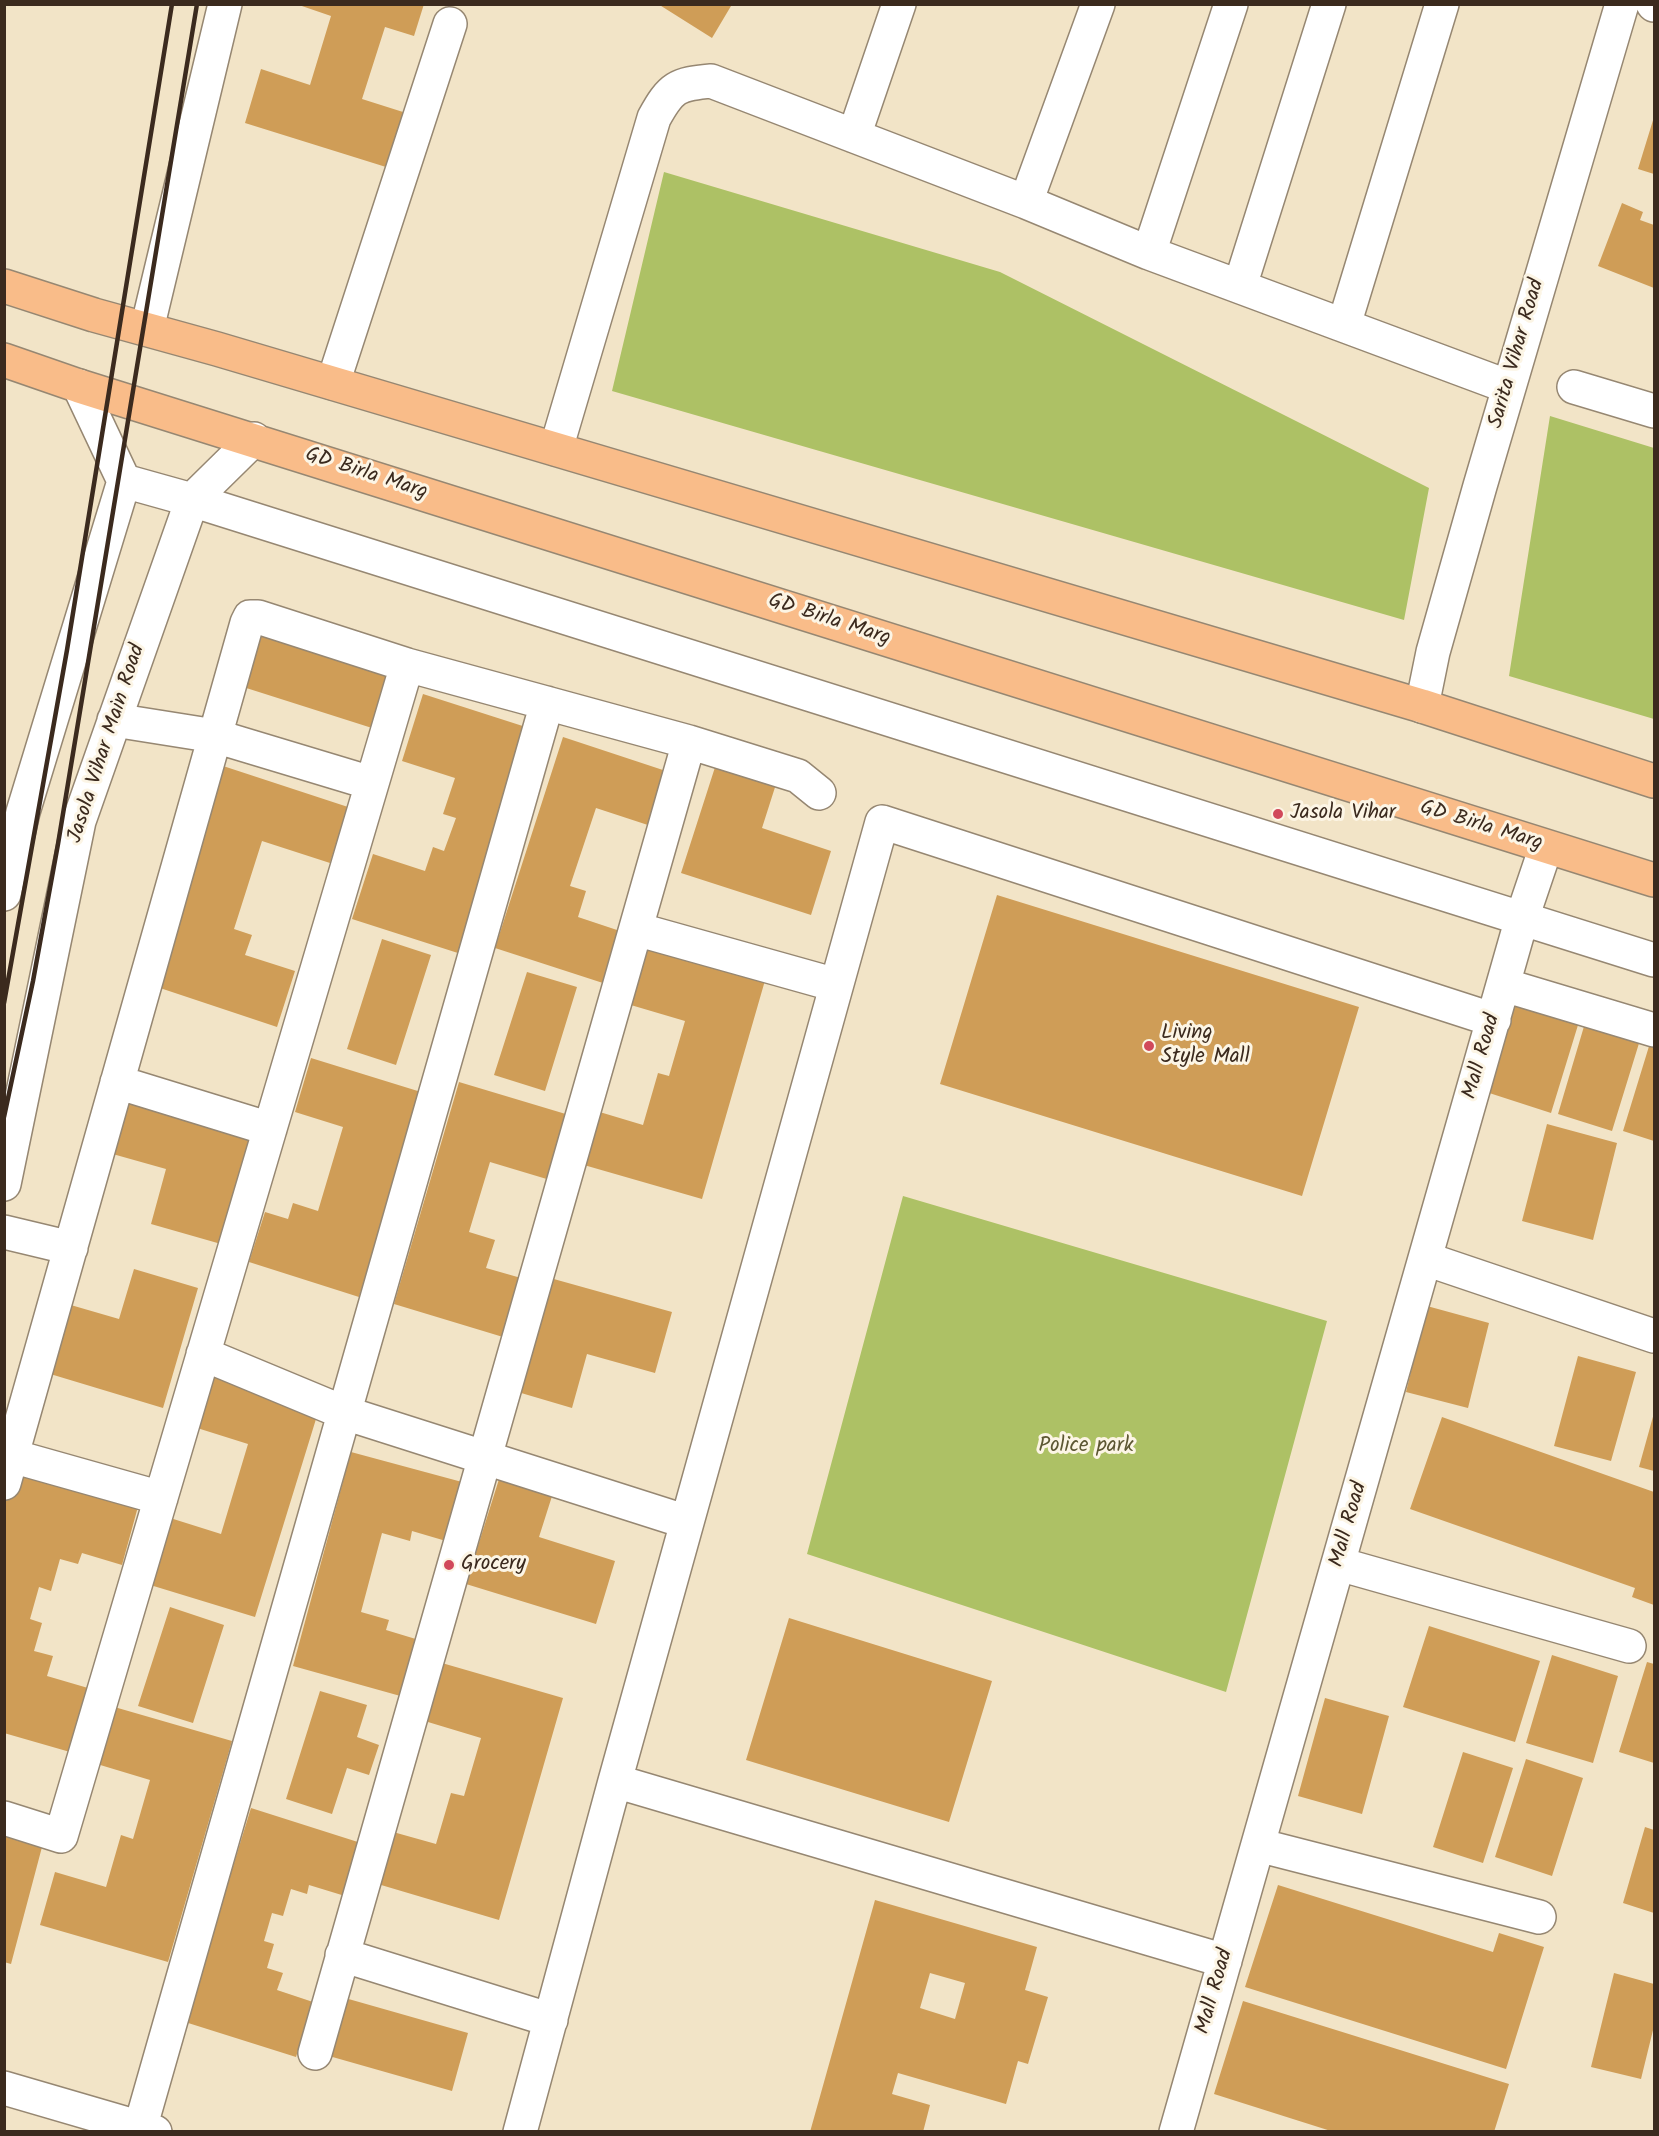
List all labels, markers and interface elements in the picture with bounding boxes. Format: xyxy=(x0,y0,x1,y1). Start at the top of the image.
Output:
street label: Sarita Vihar Road xyxy=(1485,276,1551,432)
street label: GD Birla Marg xyxy=(302,443,430,507)
street label: GD Birla Marg xyxy=(765,589,893,653)
street label: Jasola Vihar Main Road xyxy=(64,642,152,846)
street label: GD Birla Marg xyxy=(1417,796,1545,858)
place label: Jasola Vihar xyxy=(1290,801,1396,827)
marker: Jasola Vihar xyxy=(1271,807,1285,821)
street label: Mall Road xyxy=(1459,1012,1507,1102)
place label: Living Style Mall xyxy=(1161,1021,1250,1071)
marker: Living Style Mall xyxy=(1142,1039,1156,1053)
park label: Police park xyxy=(1039,1434,1133,1460)
street label: Mall Road xyxy=(1326,1480,1374,1570)
place label: Grocery xyxy=(461,1552,526,1578)
marker: Grocery xyxy=(442,1558,456,1572)
street label: Mall Road xyxy=(1192,1947,1240,2037)

